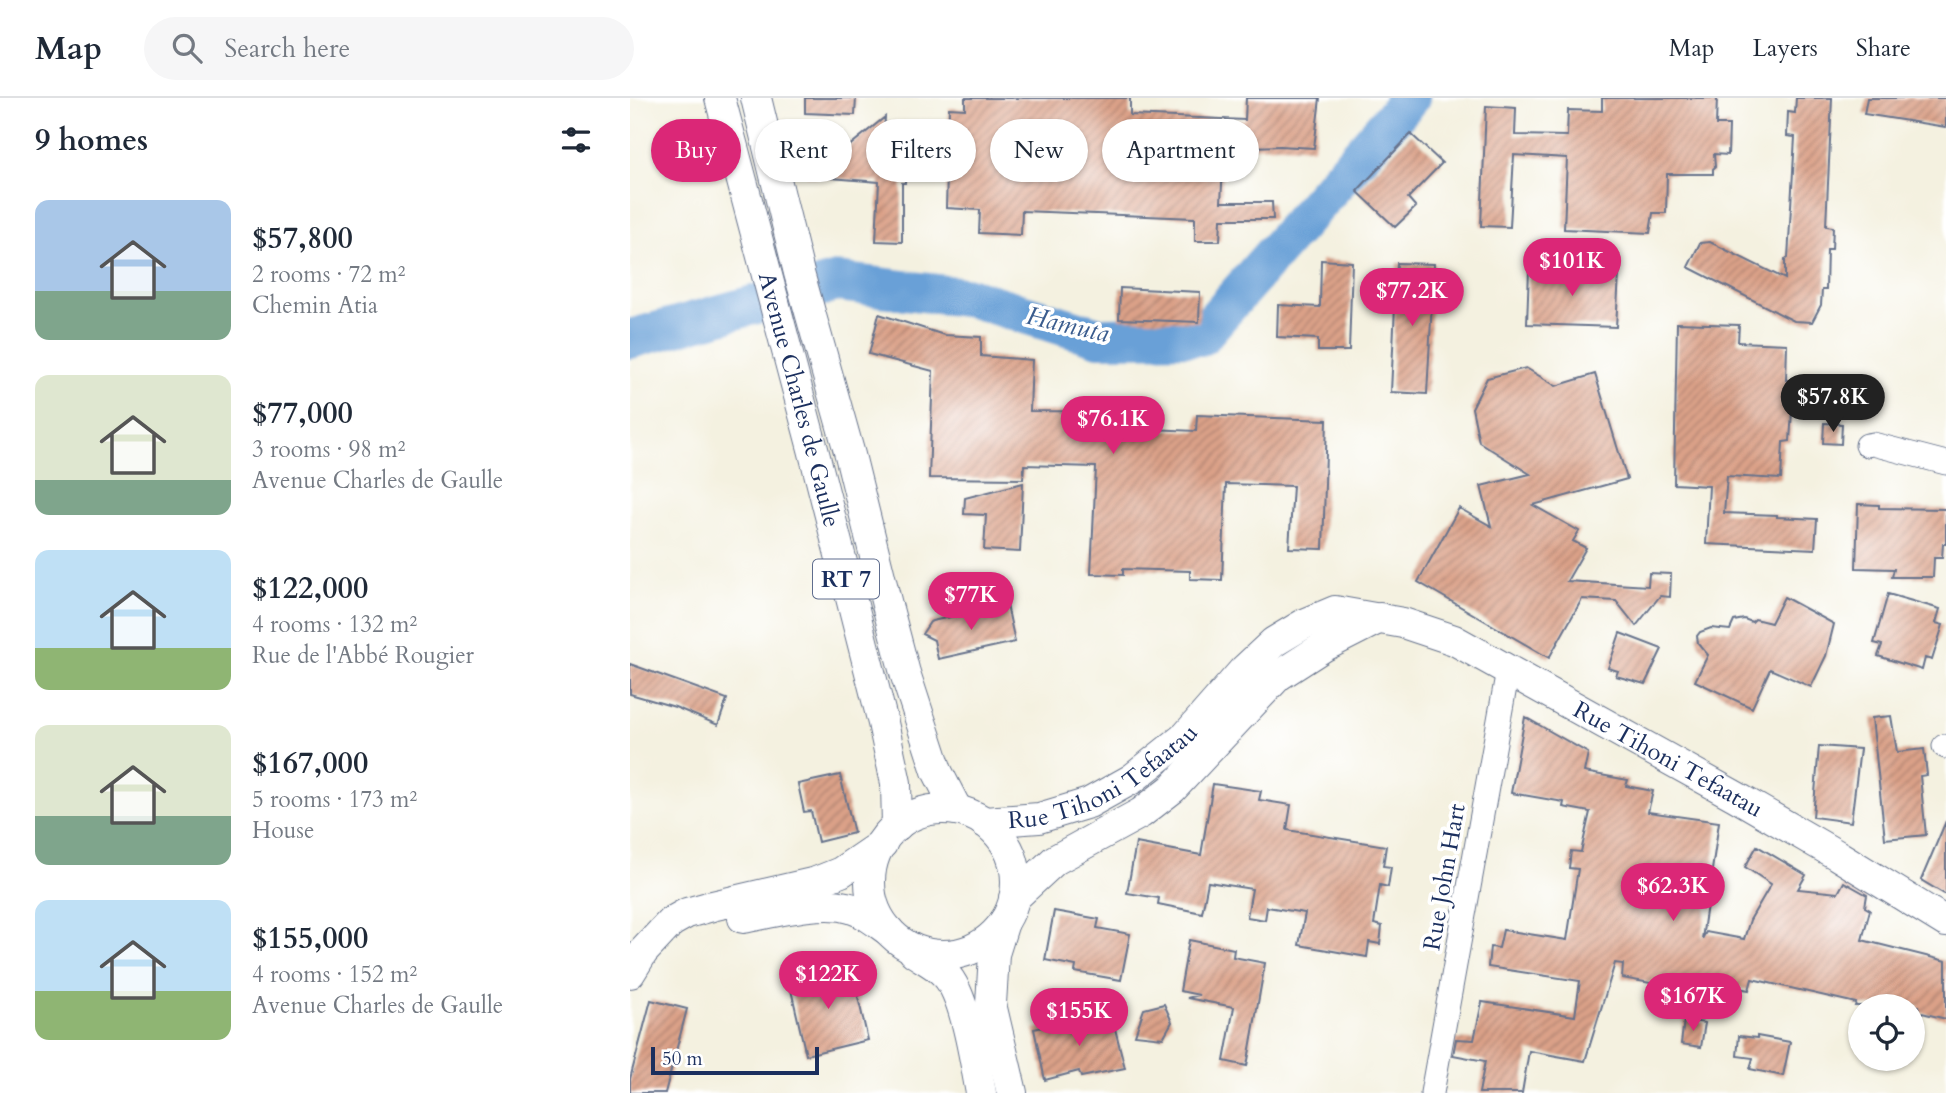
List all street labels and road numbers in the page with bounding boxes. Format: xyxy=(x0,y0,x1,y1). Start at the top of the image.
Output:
street label: Avenue Charles de Gaulle xyxy=(750,269,848,531)
road number: RT 7 xyxy=(813,559,879,598)
street label: Rue Tihoni Tefaatau xyxy=(1567,693,1769,826)
street label: Rue Tihoni Tefaatau xyxy=(1007,718,1206,837)
street label: Rue John Hart xyxy=(1415,801,1474,953)

